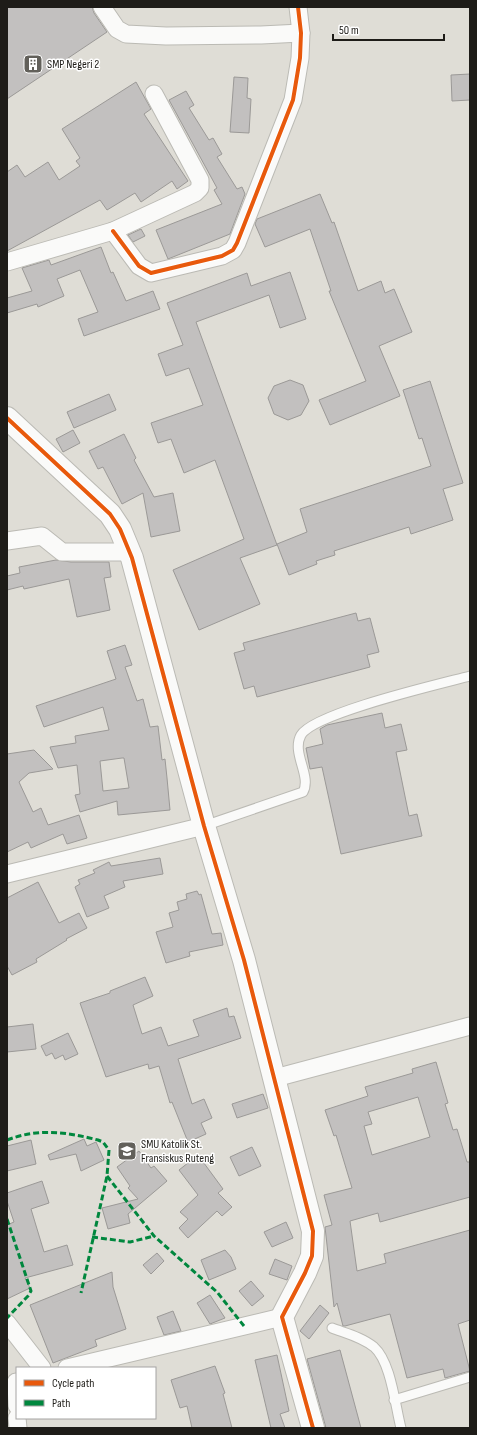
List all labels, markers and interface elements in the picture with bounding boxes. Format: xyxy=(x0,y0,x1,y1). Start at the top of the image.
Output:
scale bar xyxy=(333,16,444,42)
text: 50 m xyxy=(339,23,359,38)
building icon: SMP Negeri 2 xyxy=(22,53,44,75)
place label: SMP Negeri 2 xyxy=(47,57,99,72)
place label: SMU Katolik St. Fransiskus Ruteng xyxy=(141,1137,214,1166)
school or university icon: SMU Katolik St. Fransiskus Ruteng xyxy=(116,1140,138,1162)
legend xyxy=(16,1367,156,1419)
text: Cycle path xyxy=(52,1376,94,1391)
text: Path xyxy=(52,1396,70,1411)

